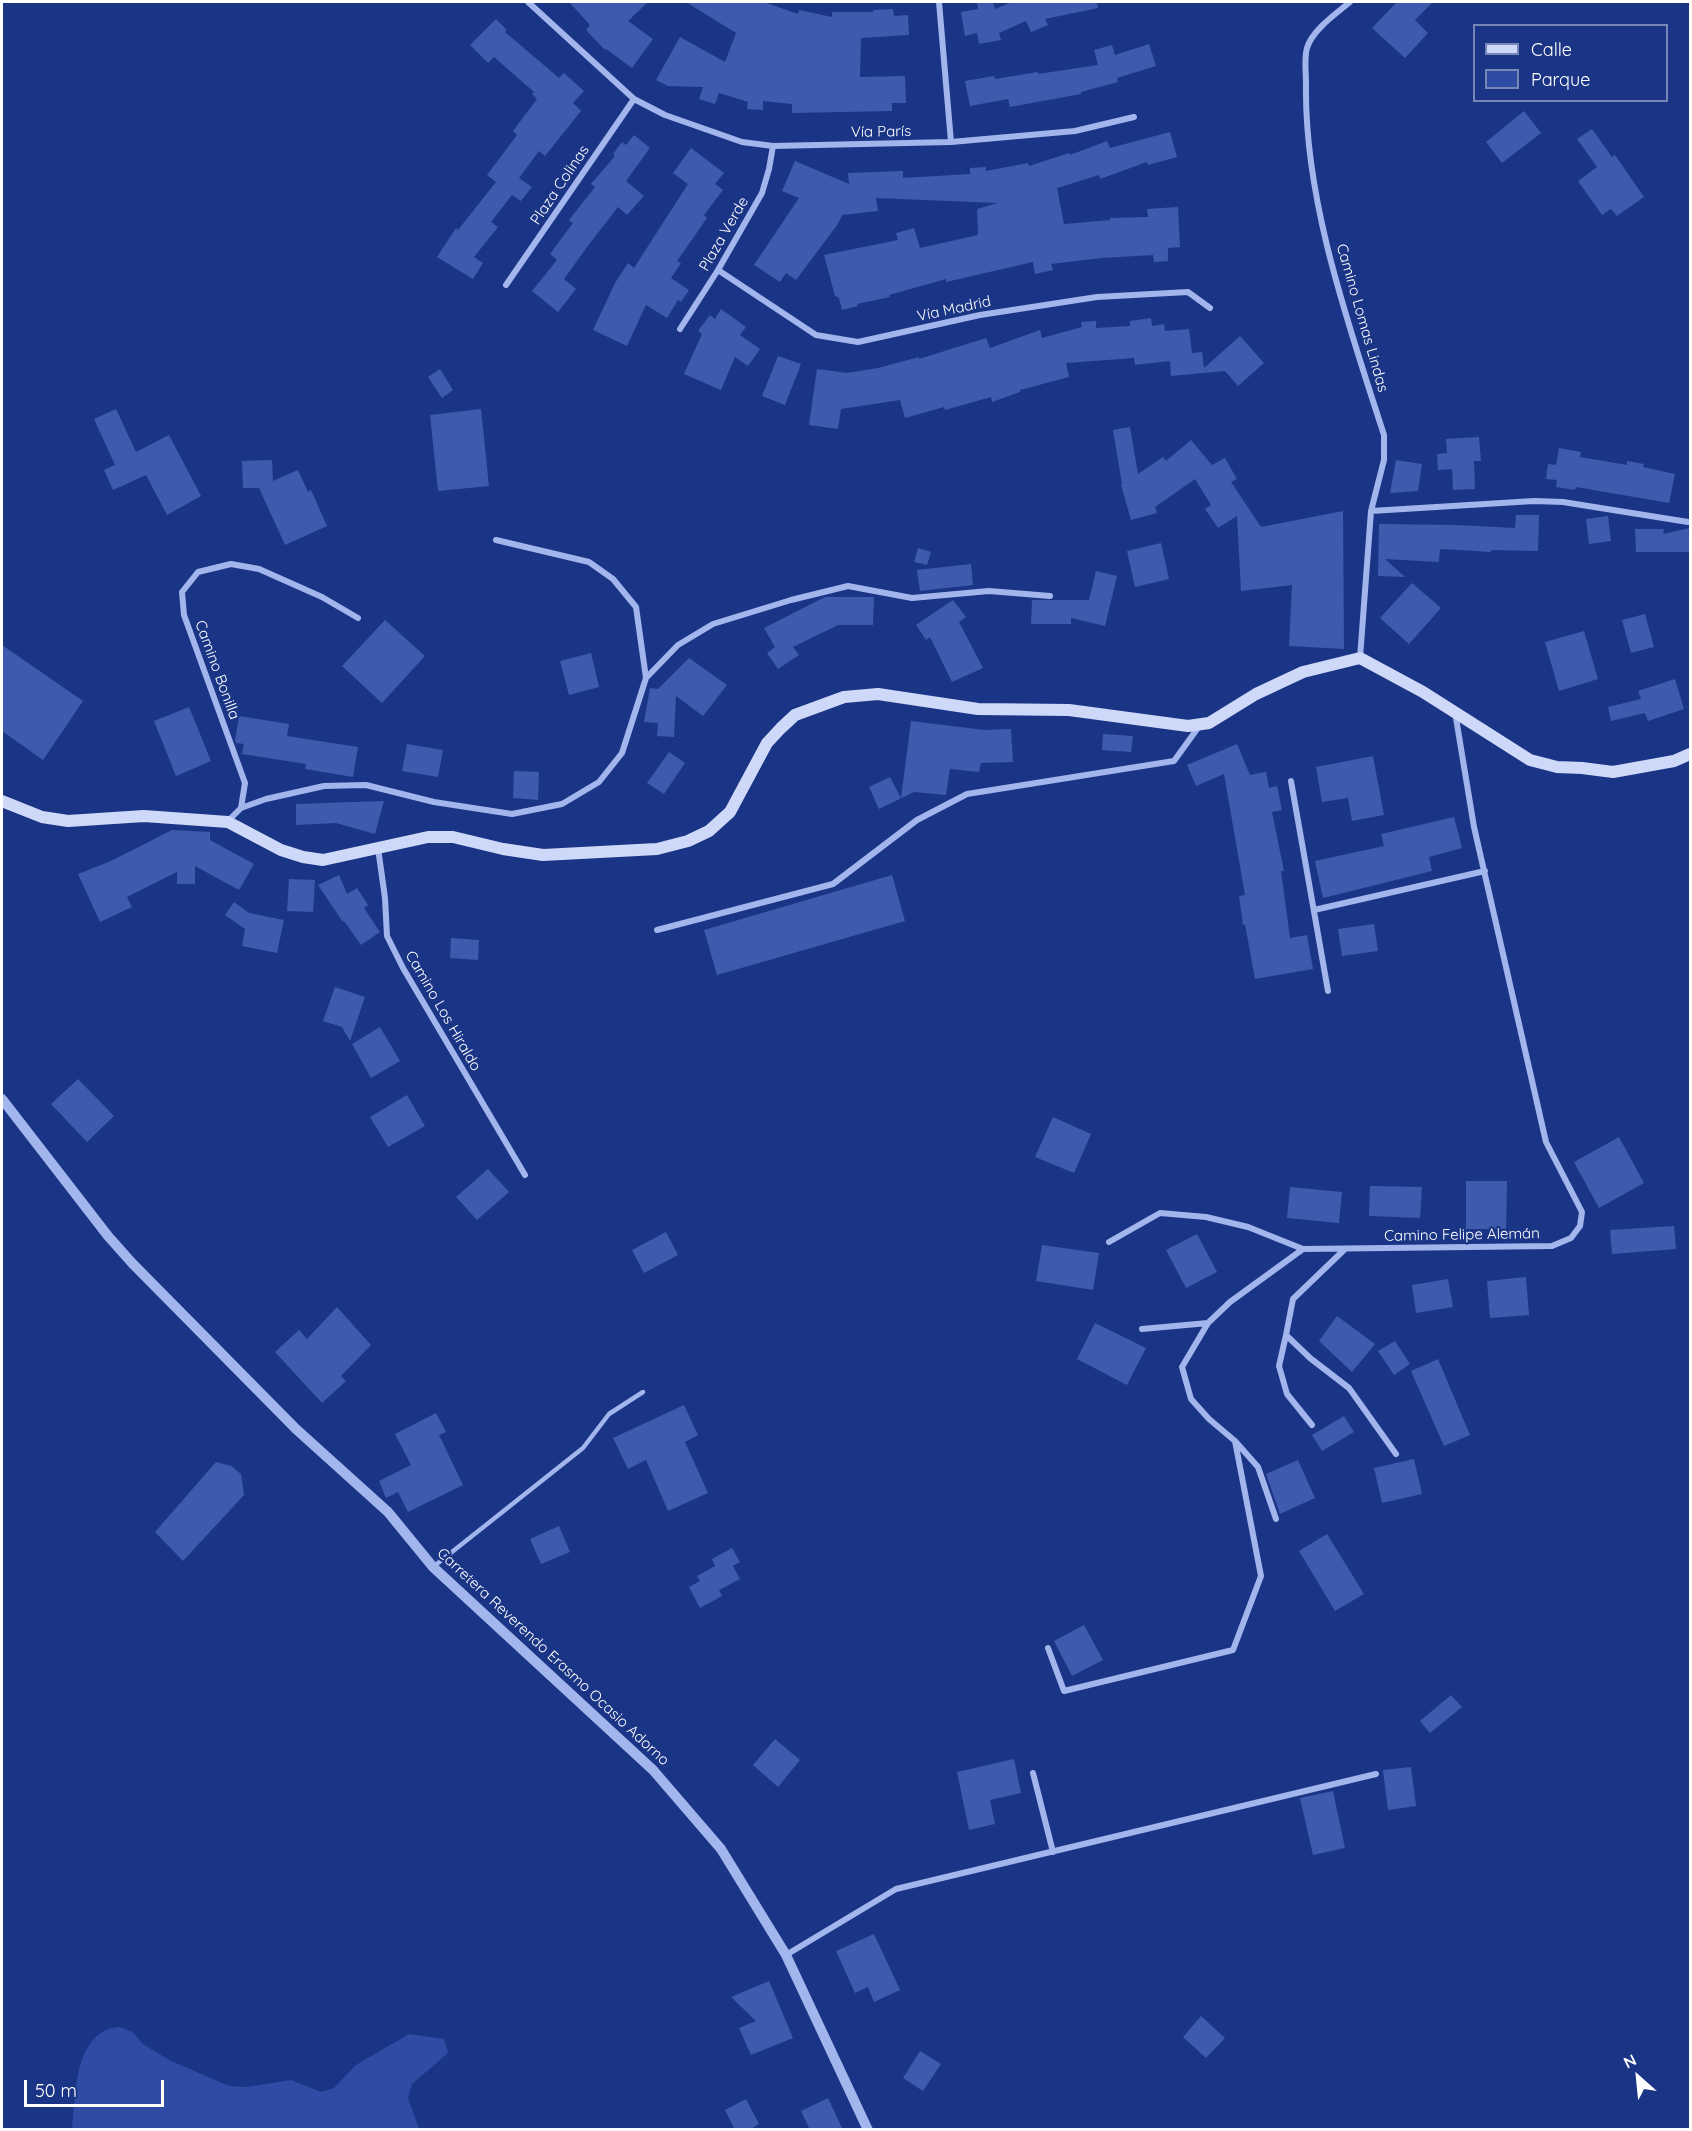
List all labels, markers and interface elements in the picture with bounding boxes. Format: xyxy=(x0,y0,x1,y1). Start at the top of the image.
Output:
legend xyxy=(1473,24,1668,102)
text: Calle xyxy=(1531,38,1572,61)
text: Parque xyxy=(1531,68,1590,91)
street label: Vía París xyxy=(851,122,911,142)
street label: Plaza Colinas xyxy=(527,142,593,228)
street label: Plaza Verde xyxy=(695,194,753,274)
street label: Camino Lomas Lindas xyxy=(1332,242,1392,394)
street label: Vía Madrid xyxy=(915,292,993,326)
street label: Camino Bonilla xyxy=(191,618,243,722)
street label: Camino Los Hiraldo xyxy=(401,948,485,1074)
street label: Camino Felipe Alemán xyxy=(1384,1225,1540,1245)
street label: Carretera Reverendo Erasmo Ocasio Adorno xyxy=(433,1544,673,1770)
north arrow xyxy=(1608,2047,1668,2107)
text: N xyxy=(1620,2049,1640,2073)
scale bar xyxy=(27,2068,166,2106)
text: 50 m xyxy=(35,2079,77,2102)

